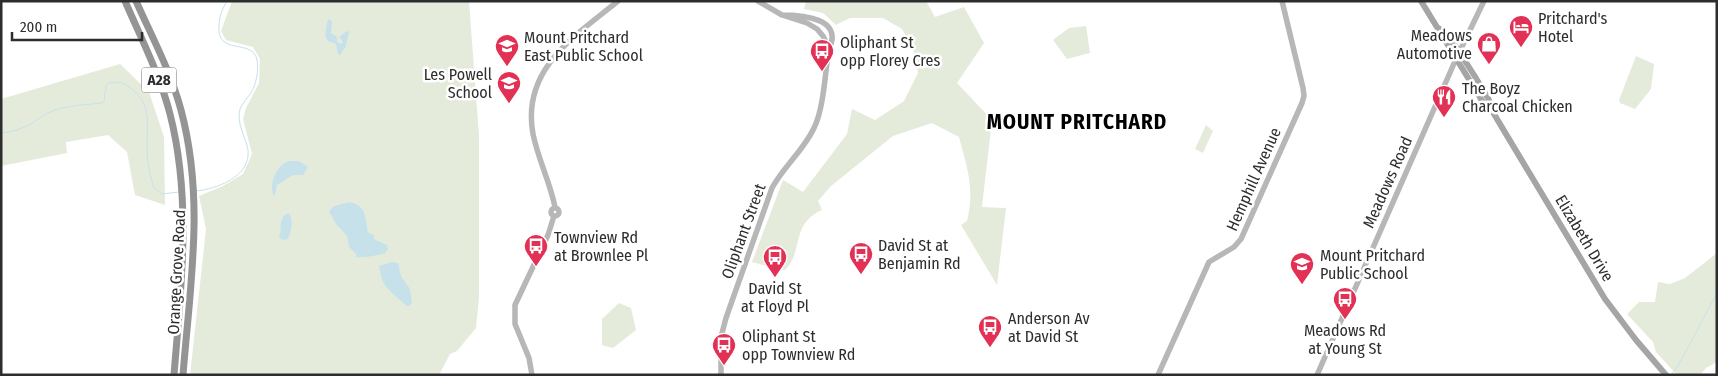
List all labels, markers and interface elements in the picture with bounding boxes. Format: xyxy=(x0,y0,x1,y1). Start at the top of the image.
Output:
place label: Pritchard's Hotel xyxy=(1538,9,1608,46)
scale bar xyxy=(12,10,142,42)
hotel icon: Pritchard's Hotel xyxy=(1508,14,1534,48)
text: 200 m xyxy=(20,18,57,36)
place label: Meadows Automotive xyxy=(1397,26,1472,63)
place label: Mount Pritchard East Public School xyxy=(524,28,643,65)
shop icon: Meadows Automotive xyxy=(1476,31,1502,65)
school or university icon: Mount Pritchard East Public School xyxy=(494,33,520,67)
place label: Oliphant St opp Florey Cres xyxy=(840,33,940,70)
bus stop icon: Oliphant St opp Florey Cres xyxy=(809,38,835,72)
place label: Les Powell School xyxy=(424,65,492,102)
road number: A28 xyxy=(142,68,176,92)
school or university icon: Les Powell School xyxy=(496,70,522,104)
place label: The Boyz Charcoal Chicken xyxy=(1462,79,1573,116)
restaurant icon: The Boyz Charcoal Chicken xyxy=(1431,84,1457,118)
district label: MOUNT PRITCHARD xyxy=(987,109,1167,135)
street label: Hemphill Avenue xyxy=(1222,124,1285,234)
street label: Meadows Road xyxy=(1359,133,1416,231)
street label: Oliphant Street xyxy=(717,180,770,281)
street label: Elizabeth Drive xyxy=(1551,192,1618,285)
street label: Orange Grove Road xyxy=(164,209,189,335)
place label: Townview Rd at Brownlee Pl xyxy=(554,228,648,265)
bus stop icon: Townview Rd at Brownlee Pl xyxy=(523,233,549,267)
place label: David St at Benjamin Rd xyxy=(878,236,961,273)
bus stop icon: David St at Benjamin Rd xyxy=(848,241,874,275)
bus stop icon: David St at Floyd Pl xyxy=(762,244,788,278)
place label: Mount Pritchard Public School xyxy=(1320,246,1425,283)
school or university icon: Mount Pritchard Public School xyxy=(1289,251,1315,285)
place label: David St at Floyd Pl xyxy=(741,279,809,316)
bus stop icon: Meadows Rd at Young St xyxy=(1332,286,1358,320)
place label: Anderson Av at David St xyxy=(1008,309,1090,346)
bus stop icon: Anderson Av at David St xyxy=(977,314,1003,348)
place label: Meadows Rd at Young St xyxy=(1304,321,1386,358)
place label: Oliphant St opp Townview Rd xyxy=(742,327,855,364)
bus stop icon: Oliphant St opp Townview Rd xyxy=(711,332,737,366)

